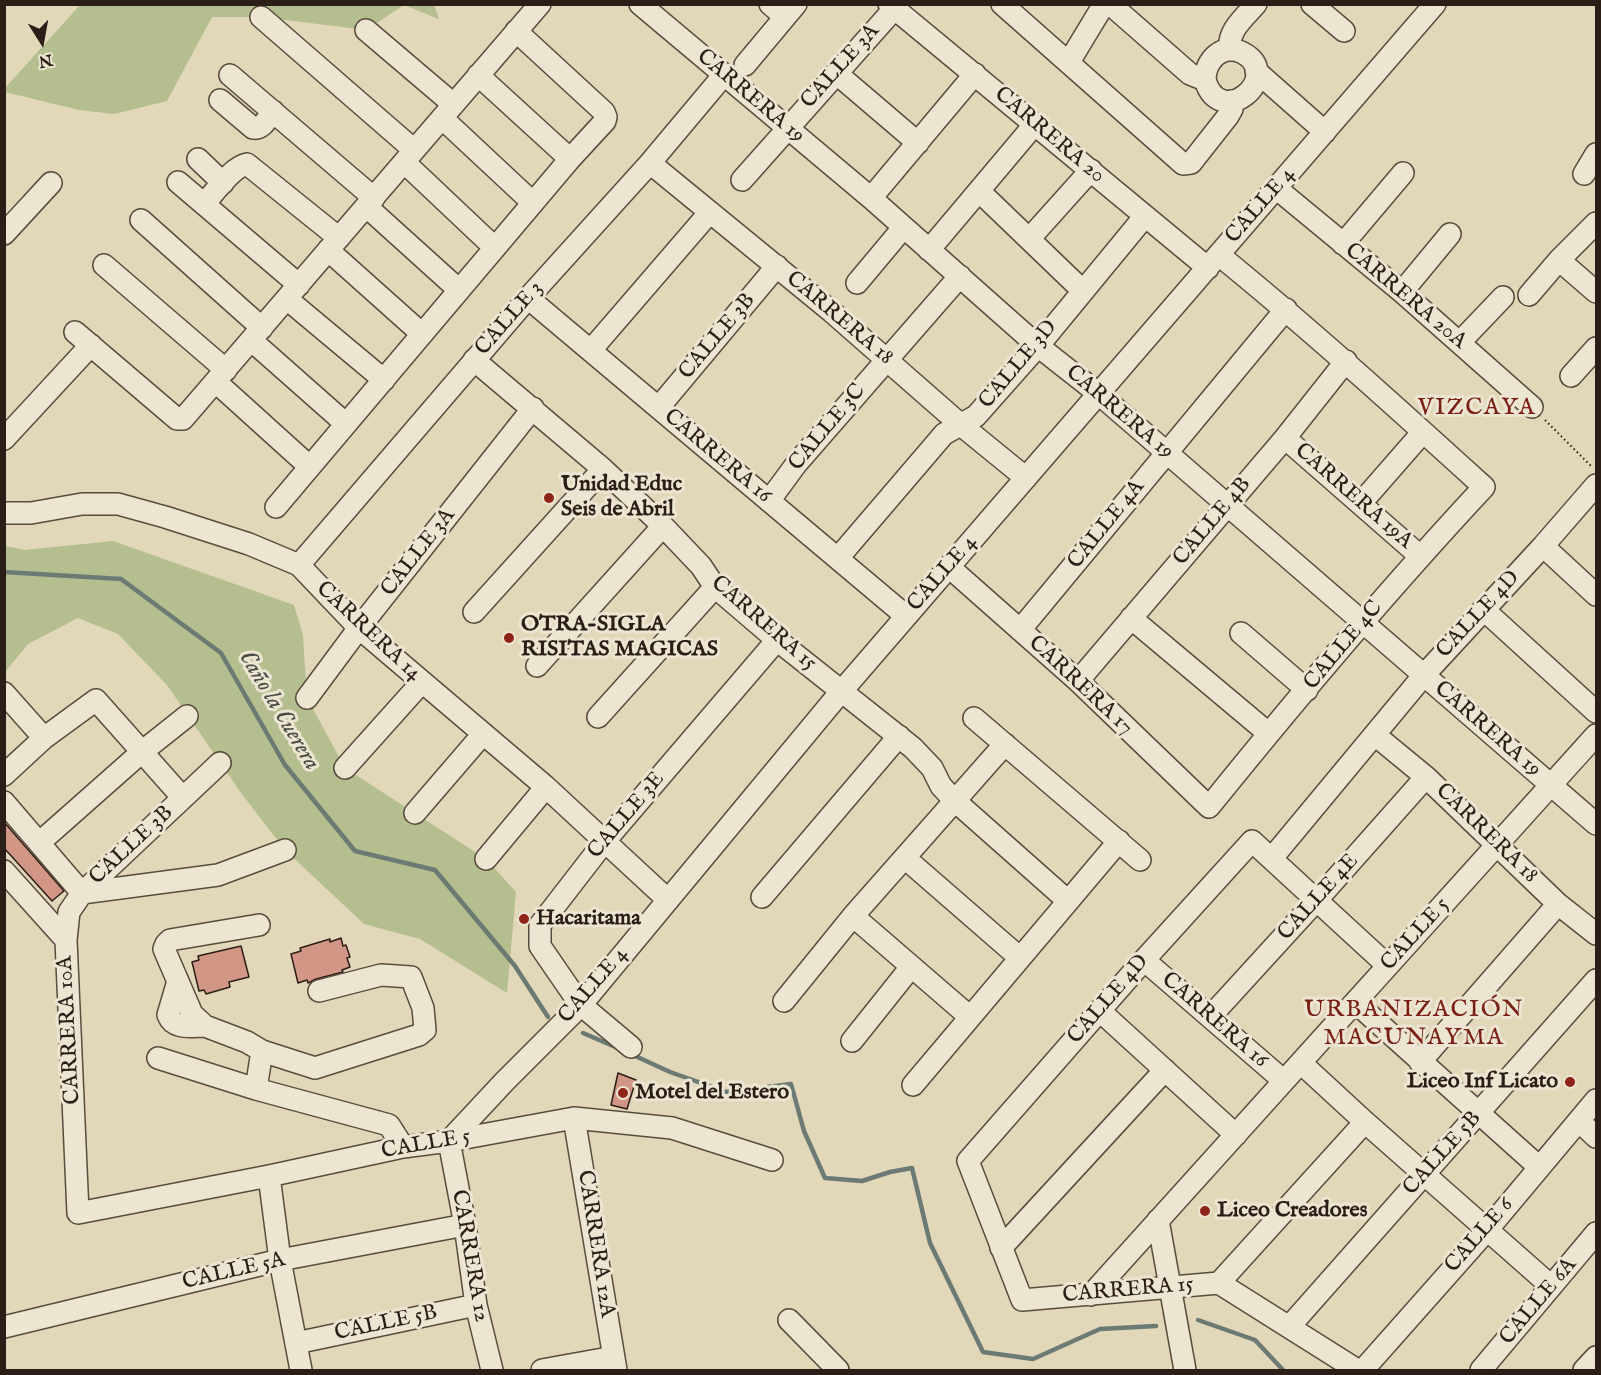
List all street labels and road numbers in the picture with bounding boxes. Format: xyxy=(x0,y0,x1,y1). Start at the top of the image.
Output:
street label: CALLE 3A xyxy=(796,19,886,115)
street label: CARRERA 19 xyxy=(691,44,809,150)
street label: CARRERA 20 xyxy=(988,82,1110,190)
street label: CALLE 4 xyxy=(1221,162,1301,250)
street label: CARRERA 20A xyxy=(1339,238,1471,356)
street label: CARRERA 18 xyxy=(780,266,898,372)
street label: CALLE 3 xyxy=(471,276,549,362)
street label: CALLE 3B xyxy=(674,288,762,386)
street label: CALLE 3D xyxy=(974,315,1064,415)
street label: CARRERA 19 xyxy=(1060,360,1178,466)
street label: CALLE 3C xyxy=(784,379,872,477)
street label: CARRERA 16 xyxy=(658,404,776,510)
street label: CARRERA 19A xyxy=(1289,439,1417,555)
street label: CALLE 4B xyxy=(1168,472,1258,572)
street label: CALLE 4A xyxy=(1063,475,1151,575)
street label: CALLE 3A xyxy=(376,504,462,602)
street label: CALLE 4 xyxy=(903,530,983,618)
street label: CALLE 4D xyxy=(1432,566,1526,664)
street label: CARRERA 15 xyxy=(705,571,821,677)
street label: CARRERA 14 xyxy=(310,577,426,687)
street label: CALLE 4C xyxy=(1299,596,1389,696)
street label: CARRERA 17 xyxy=(1022,631,1138,741)
street label: CARRERA 19 xyxy=(1428,676,1546,784)
street label: CALLE 3E xyxy=(583,767,671,865)
street label: CARRERA 18 xyxy=(1429,779,1543,889)
street label: CALLE 3B xyxy=(85,801,179,891)
street label: CALLE 4E xyxy=(1273,849,1365,947)
street label: CALLE 5 xyxy=(1376,893,1456,977)
street label: CALLE 4 xyxy=(554,942,634,1030)
street label: CALLE 4D xyxy=(1063,950,1155,1050)
street label: CARRERA 10A xyxy=(53,955,87,1105)
street label: CARRERA 16 xyxy=(1155,967,1273,1075)
street label: CALLE 5B xyxy=(1398,1106,1488,1202)
street label: CALLE 5 xyxy=(379,1124,473,1166)
street label: CARRERA 12A xyxy=(570,1169,620,1319)
street label: CARRERA 12 xyxy=(444,1188,494,1324)
street label: CALLE 6 xyxy=(1440,1193,1520,1279)
street label: CALLE 5A xyxy=(180,1247,288,1297)
street label: CALLE 6A xyxy=(1495,1253,1583,1351)
street label: CARRERA 15 xyxy=(1061,1272,1195,1310)
street label: CALLE 5B xyxy=(332,1300,440,1348)

